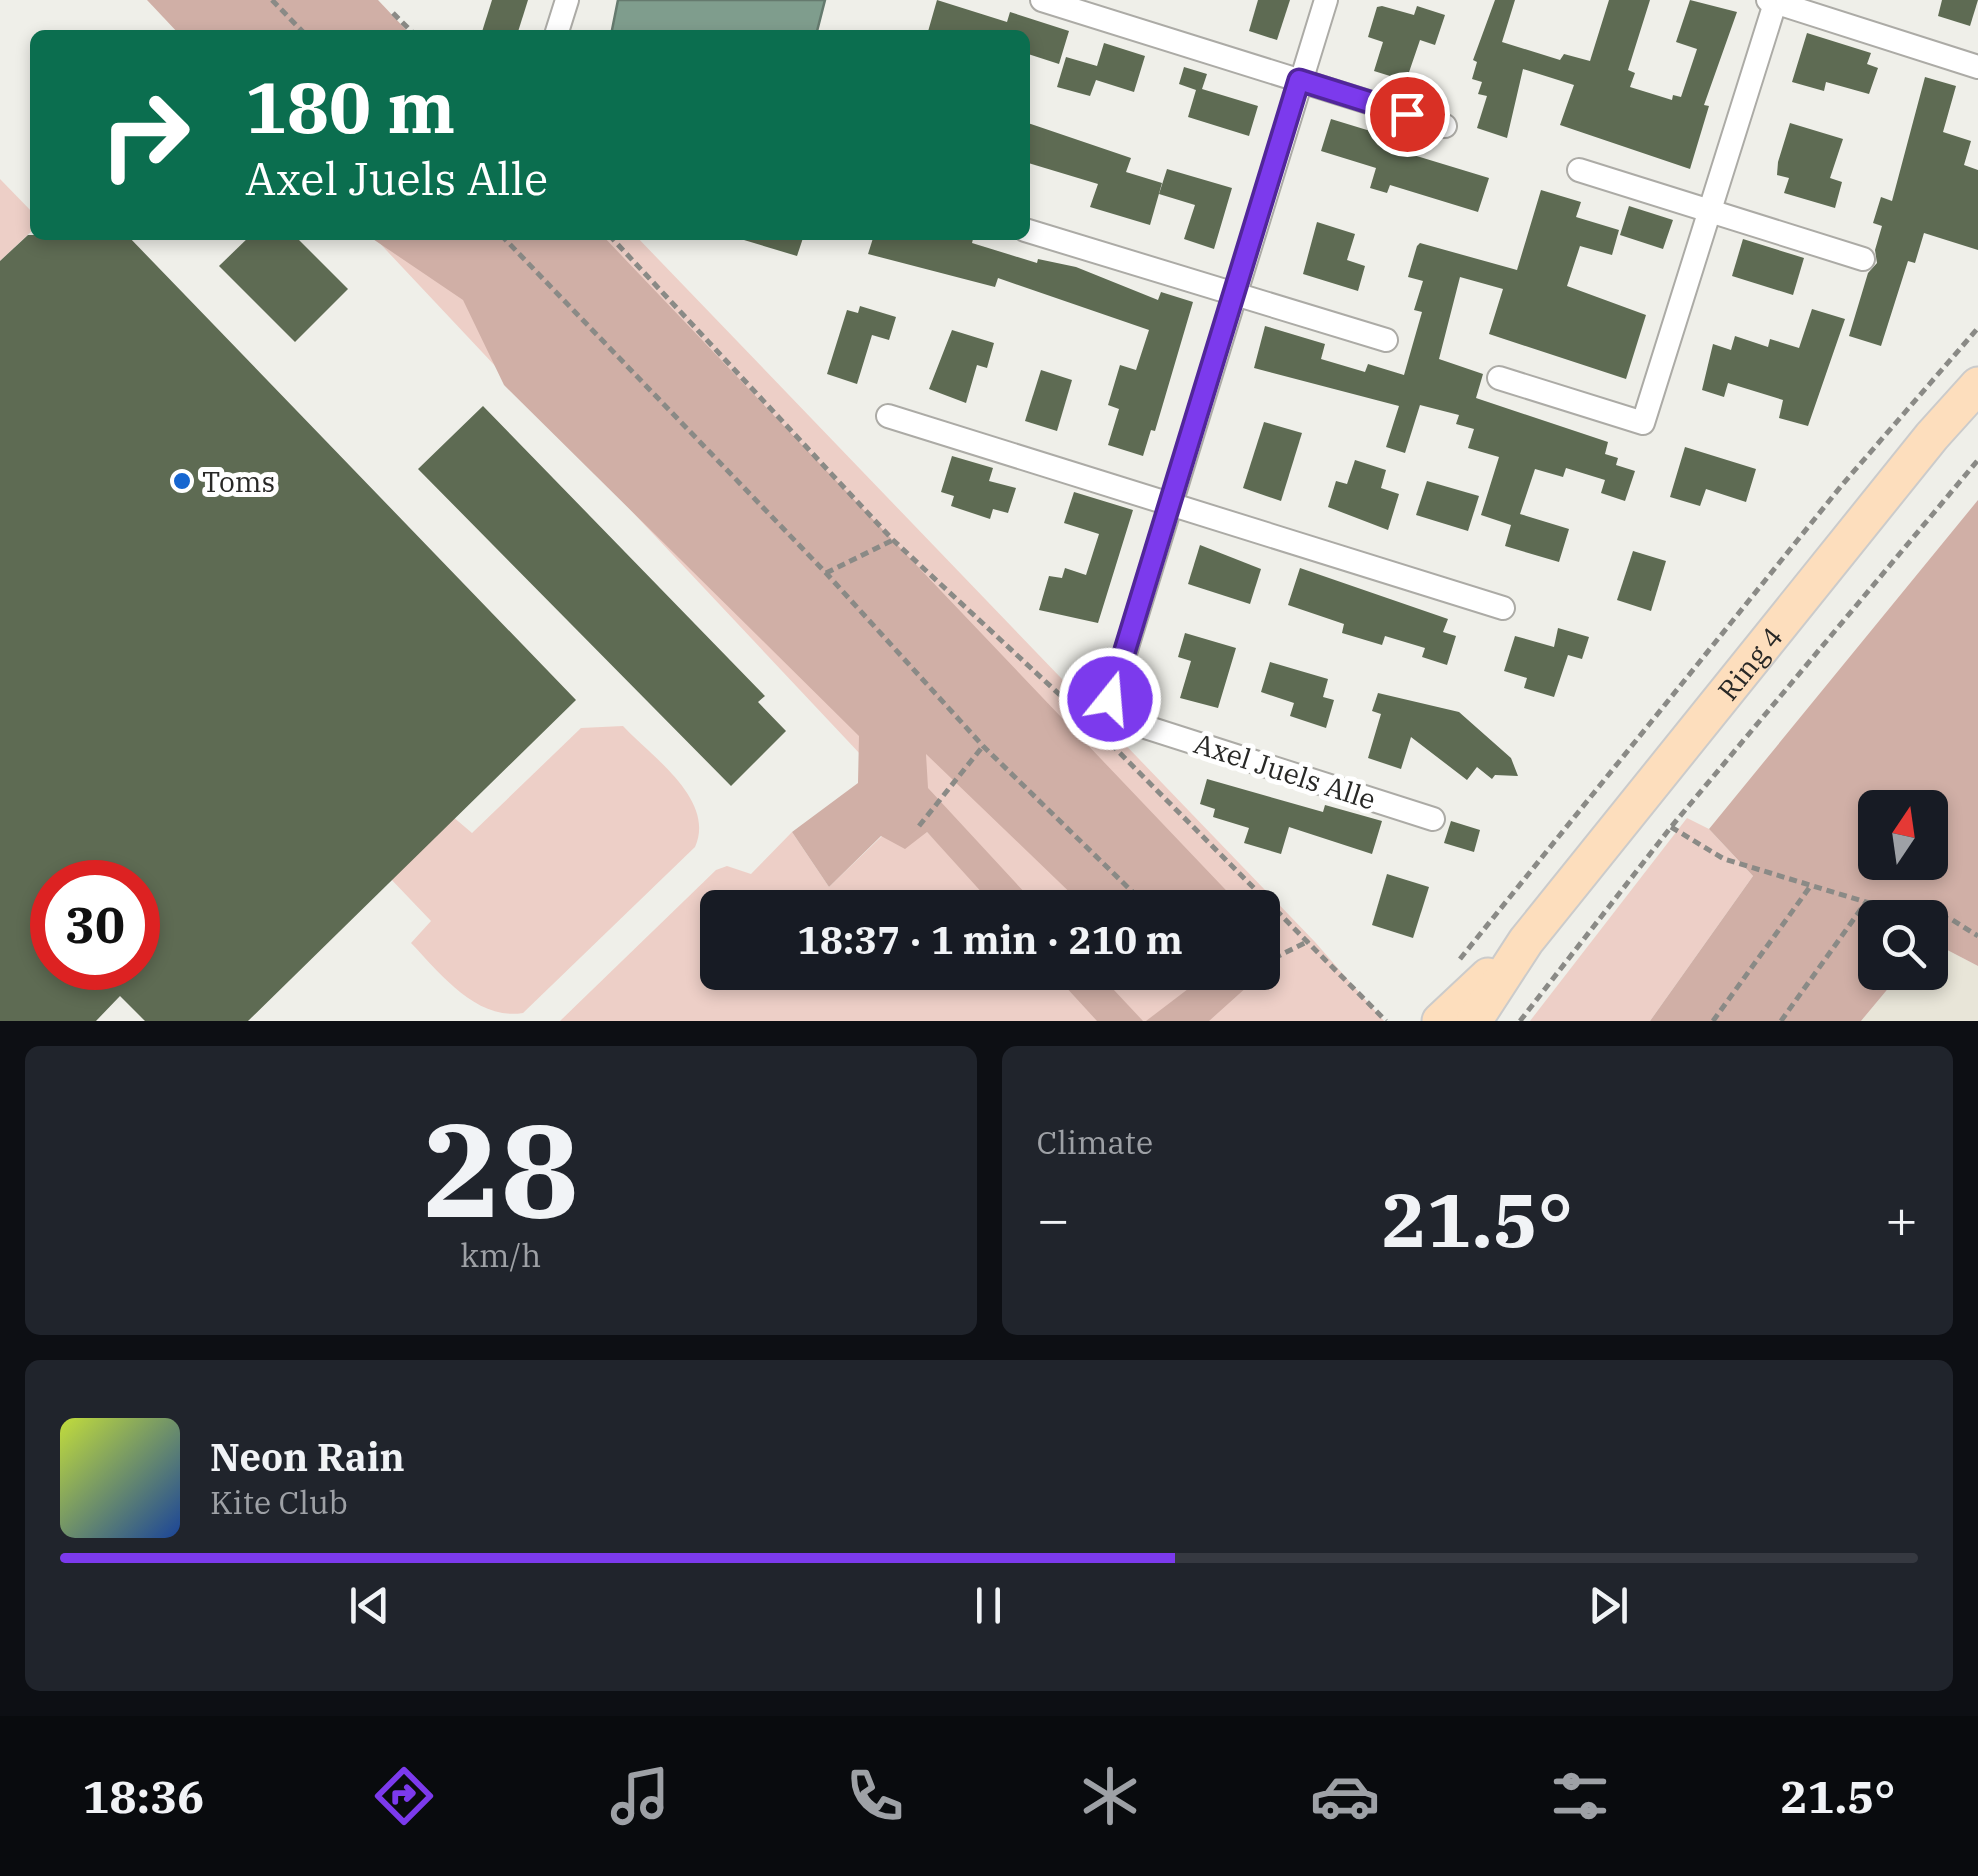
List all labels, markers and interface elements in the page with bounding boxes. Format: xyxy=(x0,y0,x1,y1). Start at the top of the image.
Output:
text: 180 m xyxy=(245,61,455,152)
icon: right xyxy=(80,70,210,200)
pin xyxy=(1365,72,1450,157)
icon: arrive xyxy=(1380,87,1435,142)
text: Axel Juels Alle xyxy=(245,149,548,207)
place label: Toms xyxy=(202,463,275,500)
marker: Toms xyxy=(171,470,193,492)
street label: Ring 4 xyxy=(1709,619,1790,707)
position arrow xyxy=(1058,647,1162,751)
street label: Axel Juels Alle xyxy=(1190,724,1380,818)
north arrow xyxy=(1858,790,1948,880)
map controls xyxy=(1858,790,1948,990)
speed limit sign: 30 xyxy=(30,860,160,990)
button: search xyxy=(1858,900,1948,990)
text: 18:37 · 1 min · 210 m xyxy=(797,915,1183,964)
text: 28 xyxy=(423,1084,579,1253)
text: Climate xyxy=(1037,1121,1153,1163)
text: 21.5° xyxy=(1382,1170,1573,1268)
text: − xyxy=(1037,1183,1070,1254)
text: + xyxy=(1885,1183,1918,1254)
text: km/h xyxy=(460,1234,541,1276)
text: Neon Rain xyxy=(210,1432,405,1481)
text: Kite Club xyxy=(210,1481,348,1523)
icon: previous xyxy=(342,1578,397,1633)
icon: pause xyxy=(961,1578,1016,1633)
icon: next xyxy=(1581,1578,1636,1633)
icon: directions xyxy=(369,1761,439,1831)
icon: music xyxy=(605,1761,675,1831)
icon: phone xyxy=(840,1761,910,1831)
icon: climate xyxy=(1075,1761,1145,1831)
icon: car xyxy=(1310,1761,1380,1831)
icon: filters xyxy=(1545,1761,1615,1831)
text: 18:36 xyxy=(83,1767,204,1825)
text: 21.5° xyxy=(1781,1767,1895,1825)

